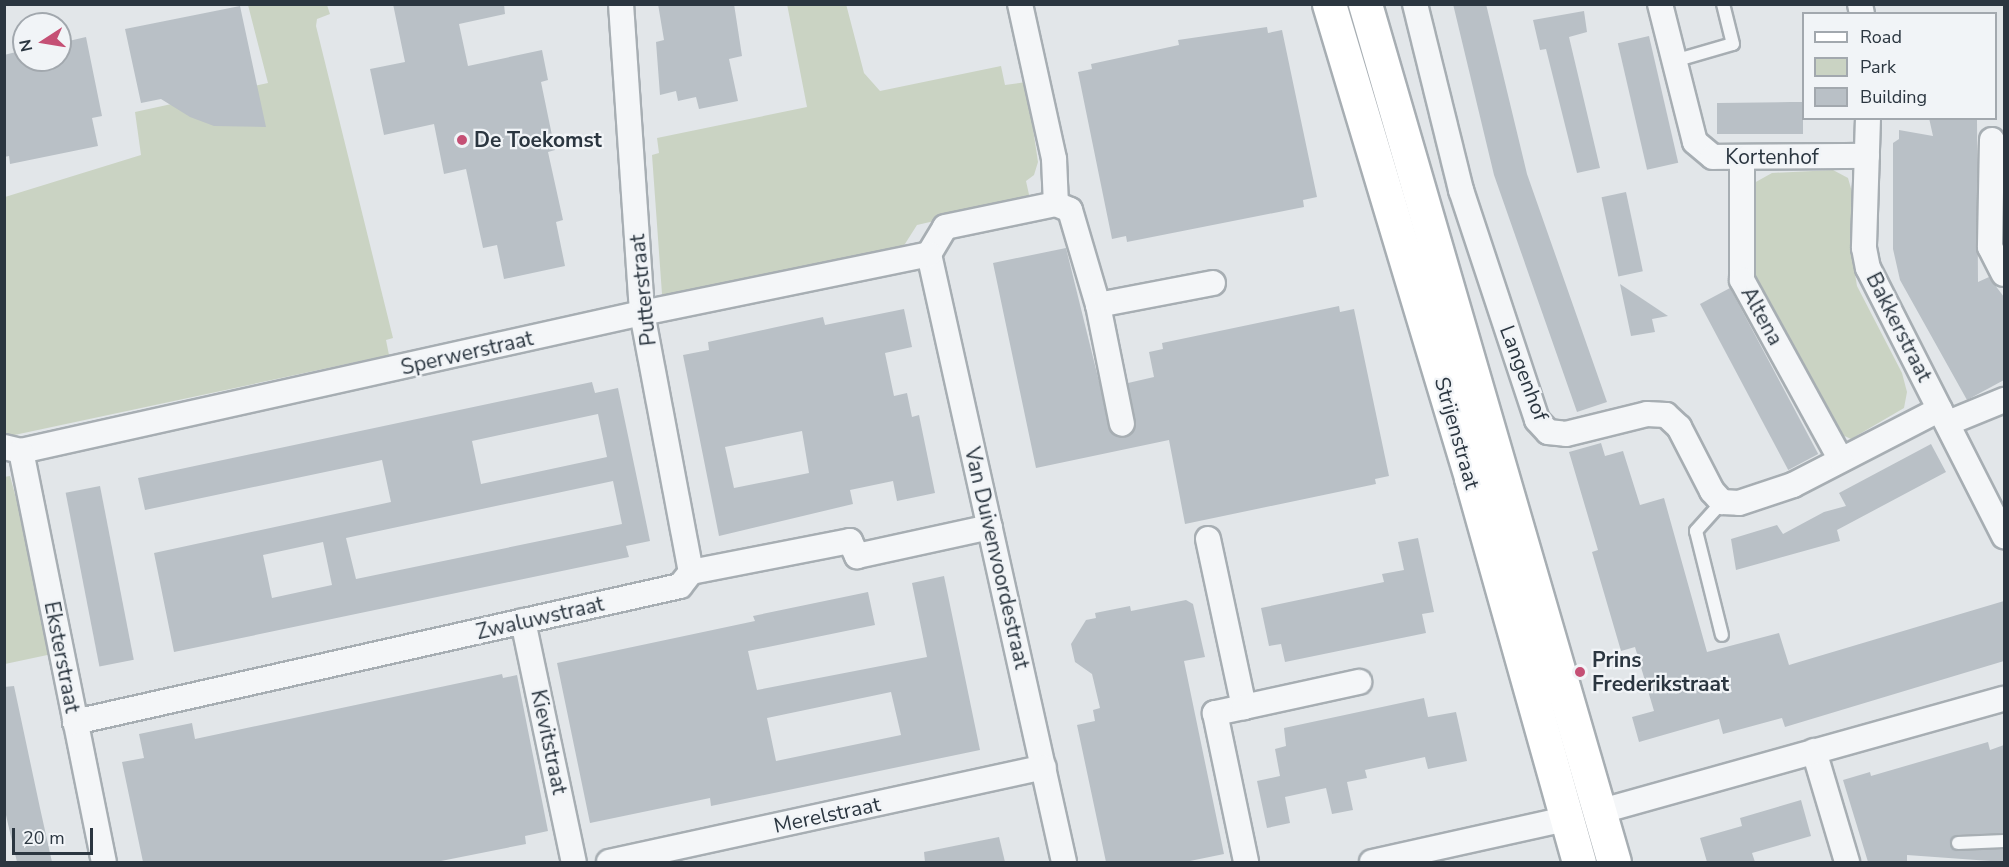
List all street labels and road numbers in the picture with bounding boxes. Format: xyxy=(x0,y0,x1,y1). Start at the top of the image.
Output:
street label: Kortenhof xyxy=(1725,144,1819,170)
street label: Putterstraat xyxy=(625,233,661,347)
street label: Bakkerstraat xyxy=(1861,268,1937,386)
street label: Altena xyxy=(1736,282,1788,350)
street label: Langenhof xyxy=(1494,322,1554,424)
street label: Sperwerstraat xyxy=(398,326,536,380)
street label: Strijenstraat xyxy=(1429,374,1485,492)
street label: Van Duivenvoordestraat xyxy=(959,445,1035,671)
street label: Zwaluwstraat xyxy=(474,591,606,645)
street label: Eksterstraat xyxy=(39,599,85,715)
street label: Kievitstraat xyxy=(526,687,572,797)
street label: Merelstraat xyxy=(771,791,883,839)

